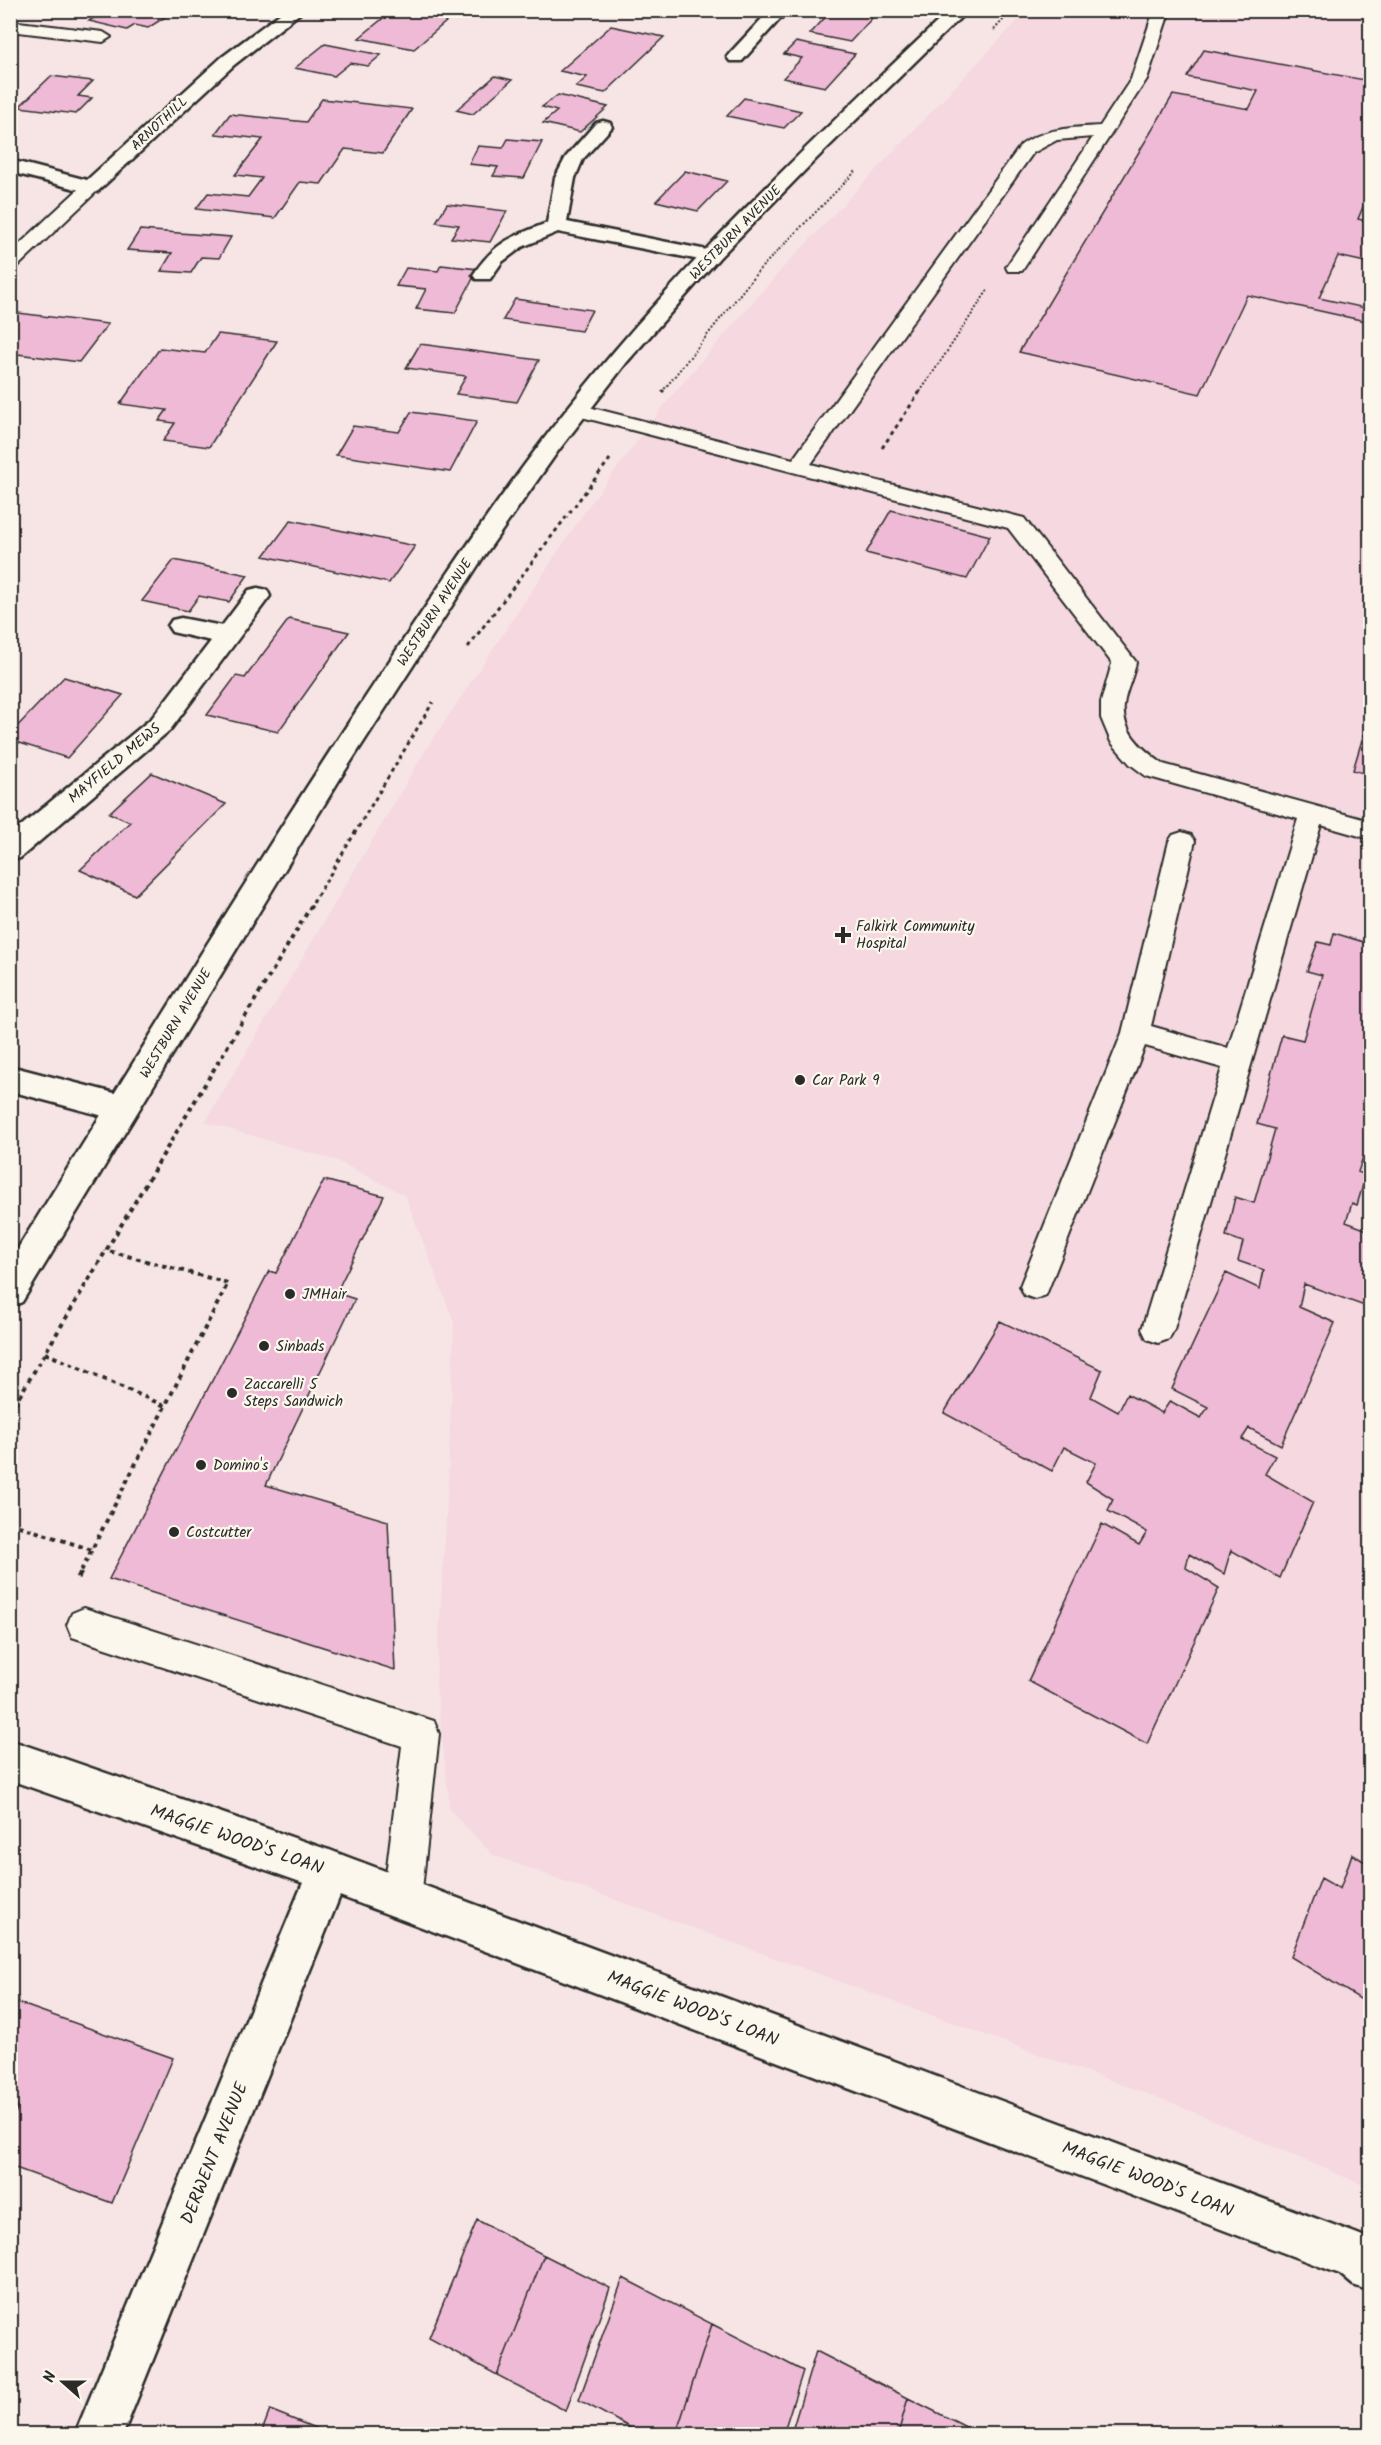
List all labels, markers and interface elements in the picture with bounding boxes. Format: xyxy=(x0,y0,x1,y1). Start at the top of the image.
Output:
street label: ARNOTHILL xyxy=(126,91,193,156)
street label: WESTBURN AVENUE xyxy=(684,180,788,285)
street label: WESTBURN AVENUE xyxy=(392,554,478,671)
street label: MAYFIELD MEWS xyxy=(63,718,166,810)
place label: Falkirk Community Hospital xyxy=(856,915,975,956)
marker: Falkirk Community Hospital xyxy=(834,926,852,944)
street label: WESTBURN AVENUE xyxy=(134,964,218,1083)
place label: Car Park 9 xyxy=(812,1069,880,1093)
marker: Car Park 9 xyxy=(793,1073,807,1087)
place label: JMHair xyxy=(302,1283,348,1307)
marker: JMHair xyxy=(283,1287,297,1301)
place label: Sinbads xyxy=(276,1335,325,1359)
marker: Sinbads xyxy=(257,1339,271,1353)
place label: Zaccarelli 5 Steps Sandwich xyxy=(244,1373,343,1414)
marker: Zaccarelli 5 Steps Sandwich xyxy=(225,1386,239,1400)
place label: Domino's xyxy=(213,1454,269,1478)
marker: Domino's xyxy=(194,1458,208,1472)
place label: Costcutter xyxy=(186,1521,252,1545)
marker: Costcutter xyxy=(167,1525,181,1539)
street label: MAGGIE WOOD'S LOAN xyxy=(146,1797,327,1884)
street label: MAGGIE WOOD'S LOAN xyxy=(602,1963,782,2055)
street label: DERWENT AVENUE xyxy=(174,2078,257,2229)
street label: MAGGIE WOOD'S LOAN xyxy=(1057,2134,1237,2226)
north arrow xyxy=(33,2352,93,2412)
text: N xyxy=(37,2368,64,2386)

